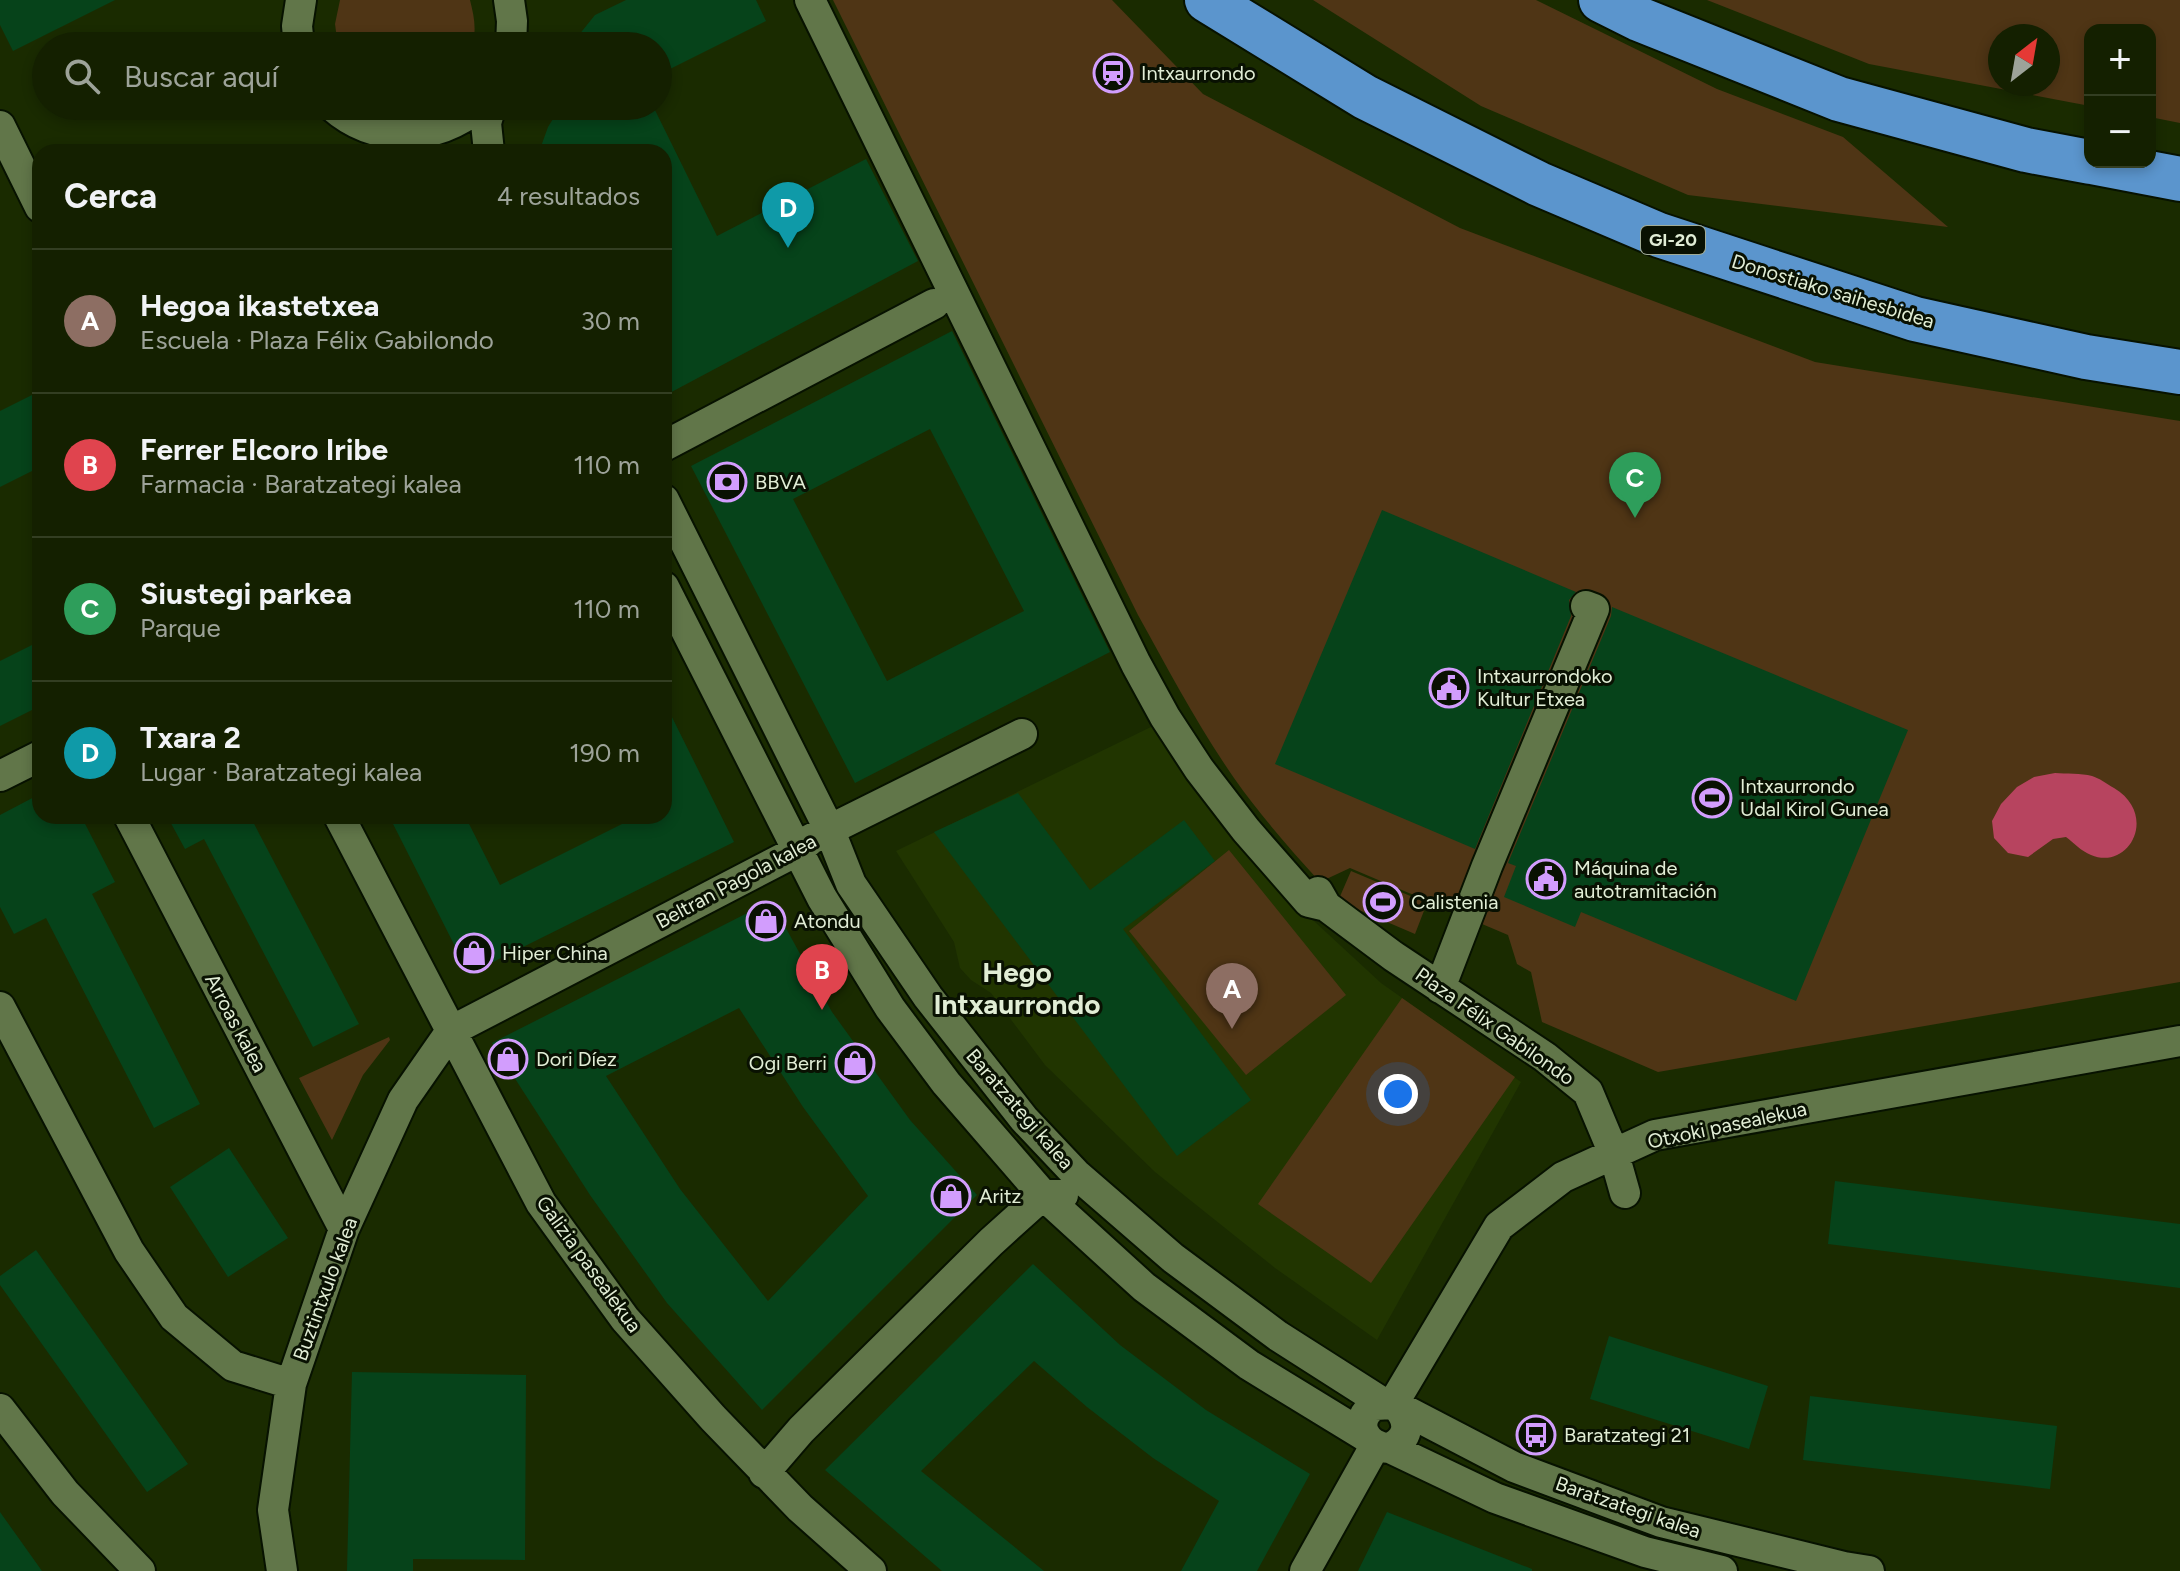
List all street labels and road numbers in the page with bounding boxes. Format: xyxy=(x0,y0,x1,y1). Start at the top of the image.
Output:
road number: GI-20 xyxy=(1641,226,1705,254)
street label: Donostiako saihesbidea xyxy=(1729,249,1937,333)
street label: Beltran Pagola kalea xyxy=(652,829,820,933)
street label: Plaza Félix Gabilondo xyxy=(1411,962,1579,1090)
street label: Arroas kalea xyxy=(200,970,272,1076)
street label: Baratzategi kalea xyxy=(961,1044,1079,1174)
street label: Otxoki pasealekua xyxy=(1645,1096,1809,1154)
street label: Galizia pasealekua xyxy=(531,1191,647,1337)
street label: Buztintxulo kalea xyxy=(288,1214,362,1364)
street label: Baratzategi kalea xyxy=(1552,1471,1704,1543)

